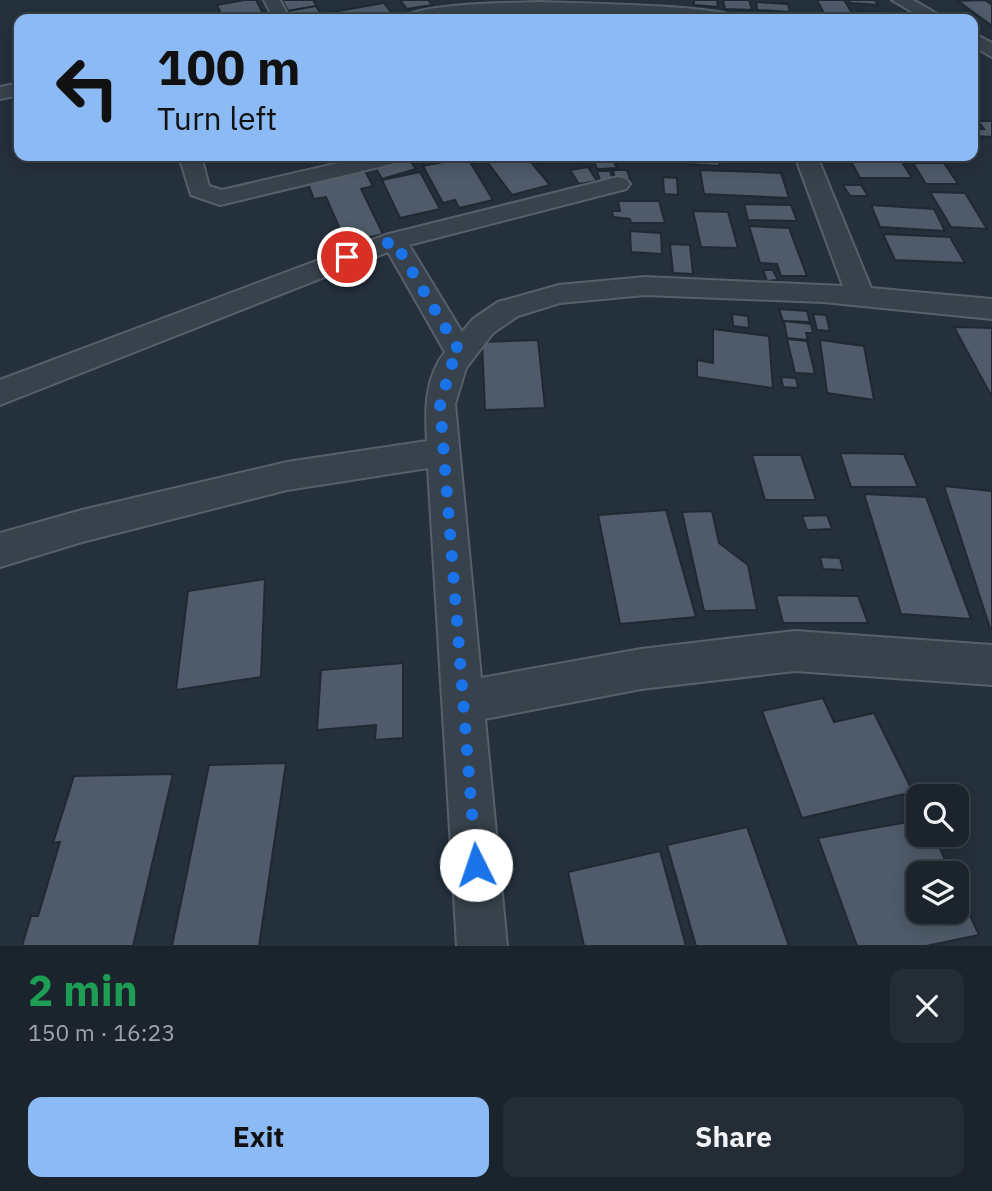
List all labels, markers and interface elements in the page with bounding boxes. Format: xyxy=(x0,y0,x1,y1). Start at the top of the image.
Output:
text: 100 m xyxy=(157,35,301,98)
icon: left xyxy=(42,42,133,133)
text: Turn left xyxy=(157,97,277,139)
pin xyxy=(317,227,377,287)
icon: arrive xyxy=(328,238,366,276)
map controls xyxy=(906,784,969,924)
button: search xyxy=(906,784,969,847)
position arrow xyxy=(439,828,513,902)
button: layers xyxy=(906,861,969,924)
text: 2 min xyxy=(28,963,138,1018)
button: close xyxy=(890,969,964,1043)
text: 150 m · 16:23 xyxy=(28,1017,175,1047)
button: Exit xyxy=(28,1097,489,1177)
button: Share xyxy=(503,1097,964,1177)

